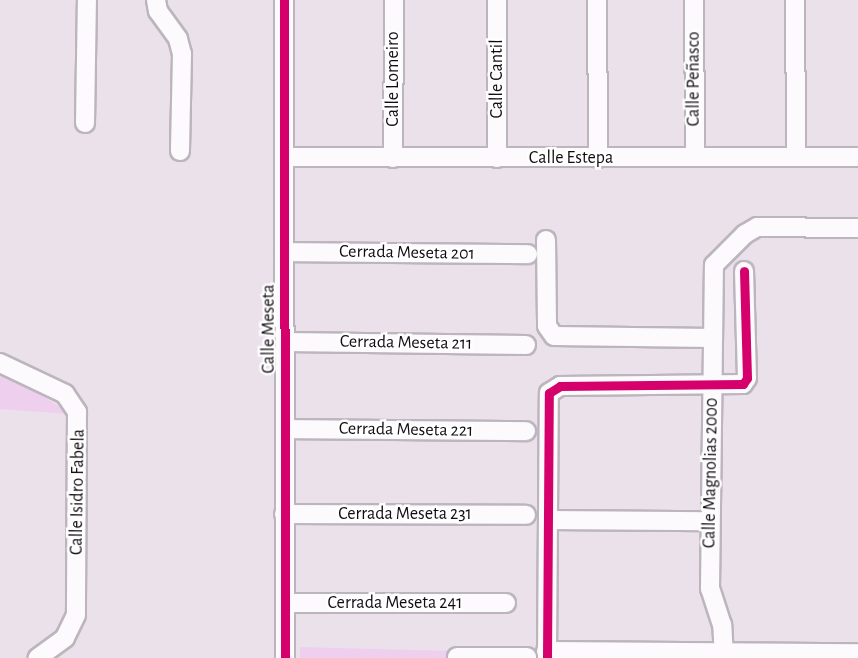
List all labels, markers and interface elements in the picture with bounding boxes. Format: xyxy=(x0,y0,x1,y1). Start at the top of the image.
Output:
street label: Calle Lomeiro xyxy=(382,31,404,127)
street label: Calle Peñasco xyxy=(683,32,705,126)
street label: Calle Cantil xyxy=(486,39,508,119)
street label: Calle Estepa xyxy=(529,147,613,169)
street label: Cerrada Meseta 201 xyxy=(339,241,475,265)
street label: Calle Meseta xyxy=(258,285,280,373)
street label: Cerrada Meseta 211 xyxy=(340,331,472,355)
street label: Calle Magnolias 2000 xyxy=(699,398,723,548)
street label: Cerrada Meseta 221 xyxy=(339,418,473,442)
street label: Calle Isidro Fabela xyxy=(66,429,90,555)
street label: Cerrada Meseta 231 xyxy=(338,503,472,525)
street label: Cerrada Meseta 241 xyxy=(328,592,462,614)

